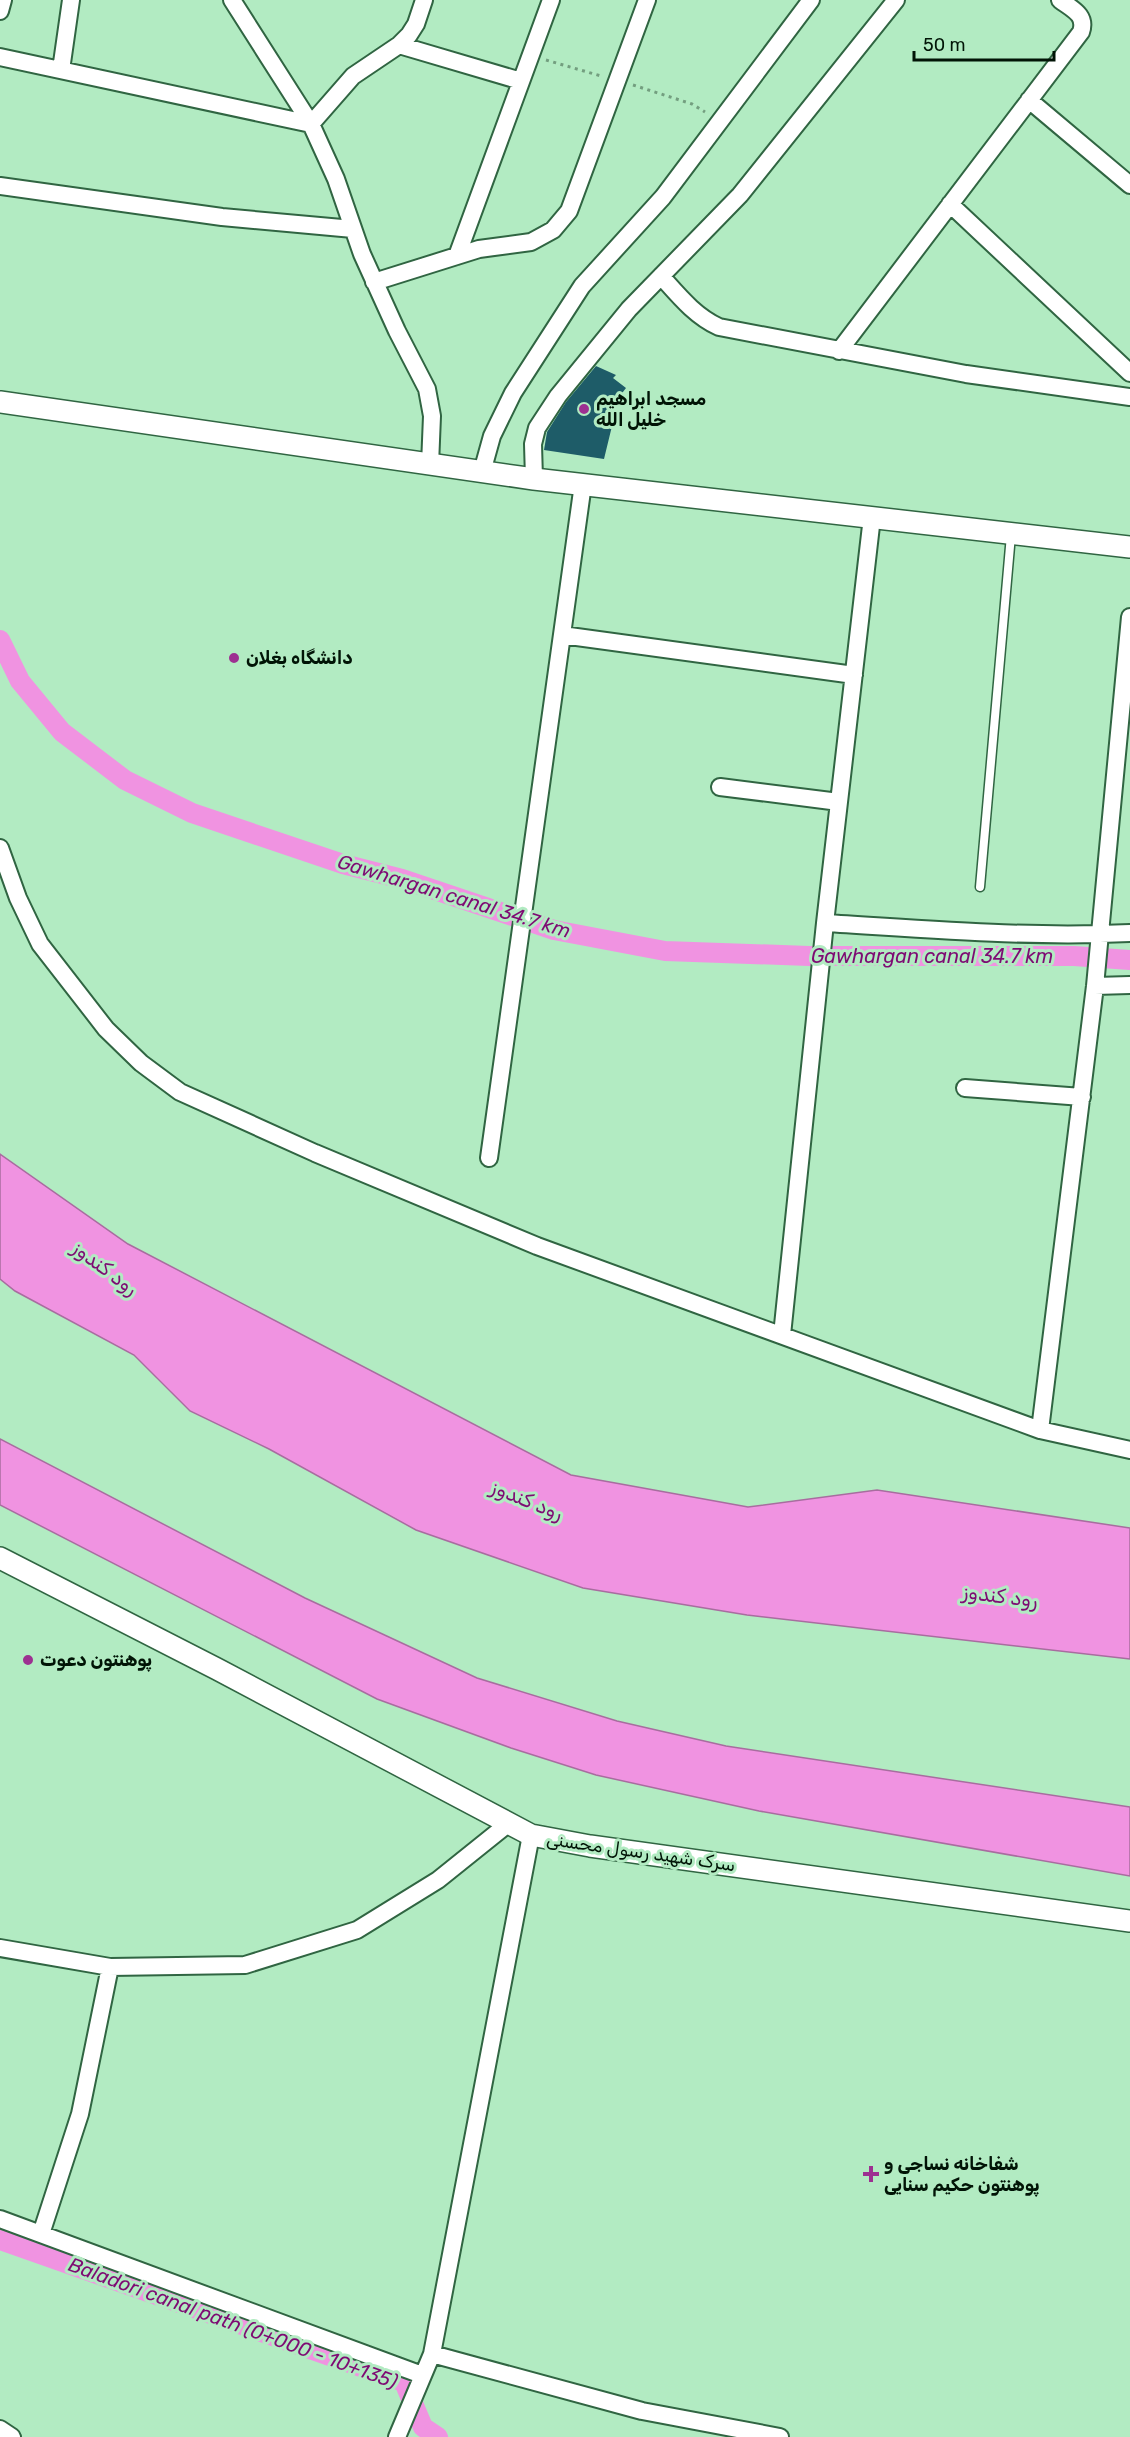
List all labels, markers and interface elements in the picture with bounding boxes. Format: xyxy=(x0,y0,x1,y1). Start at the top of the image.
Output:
scale bar xyxy=(914,24,1054,62)
text: 50 m xyxy=(923,34,966,56)
place label: مسجد ابراهیم خلیل الله xyxy=(596,388,706,431)
marker: مسجد ابراهیم خلیل الله xyxy=(577,402,591,416)
place label: دانشگاه بغلان xyxy=(246,647,353,669)
marker: دانشگاه بغلان xyxy=(227,651,241,665)
water label: Gawhargan canal 34.7 km xyxy=(334,849,574,943)
water label: Gawhargan canal 34.7 km xyxy=(811,944,1053,968)
water label: رود کندوز xyxy=(67,1235,143,1300)
water label: رود کندوز xyxy=(486,1474,567,1525)
water label: رود کندوز xyxy=(960,1579,1039,1613)
place label: پوهنتون دعوت xyxy=(40,1649,152,1672)
marker: پوهنتون دعوت xyxy=(21,1653,35,1667)
street label: سرک شهید رسول محسنی xyxy=(545,1828,737,1876)
place label: شفاخانه نساجی و پوهنتون حکیم سنایی xyxy=(884,2153,1040,2197)
marker: شفاخانه نساجی و پوهنتون حکیم سنایی xyxy=(862,2165,880,2183)
water label: Baladori canal path (0+000 - 10+135) xyxy=(65,2252,401,2394)

